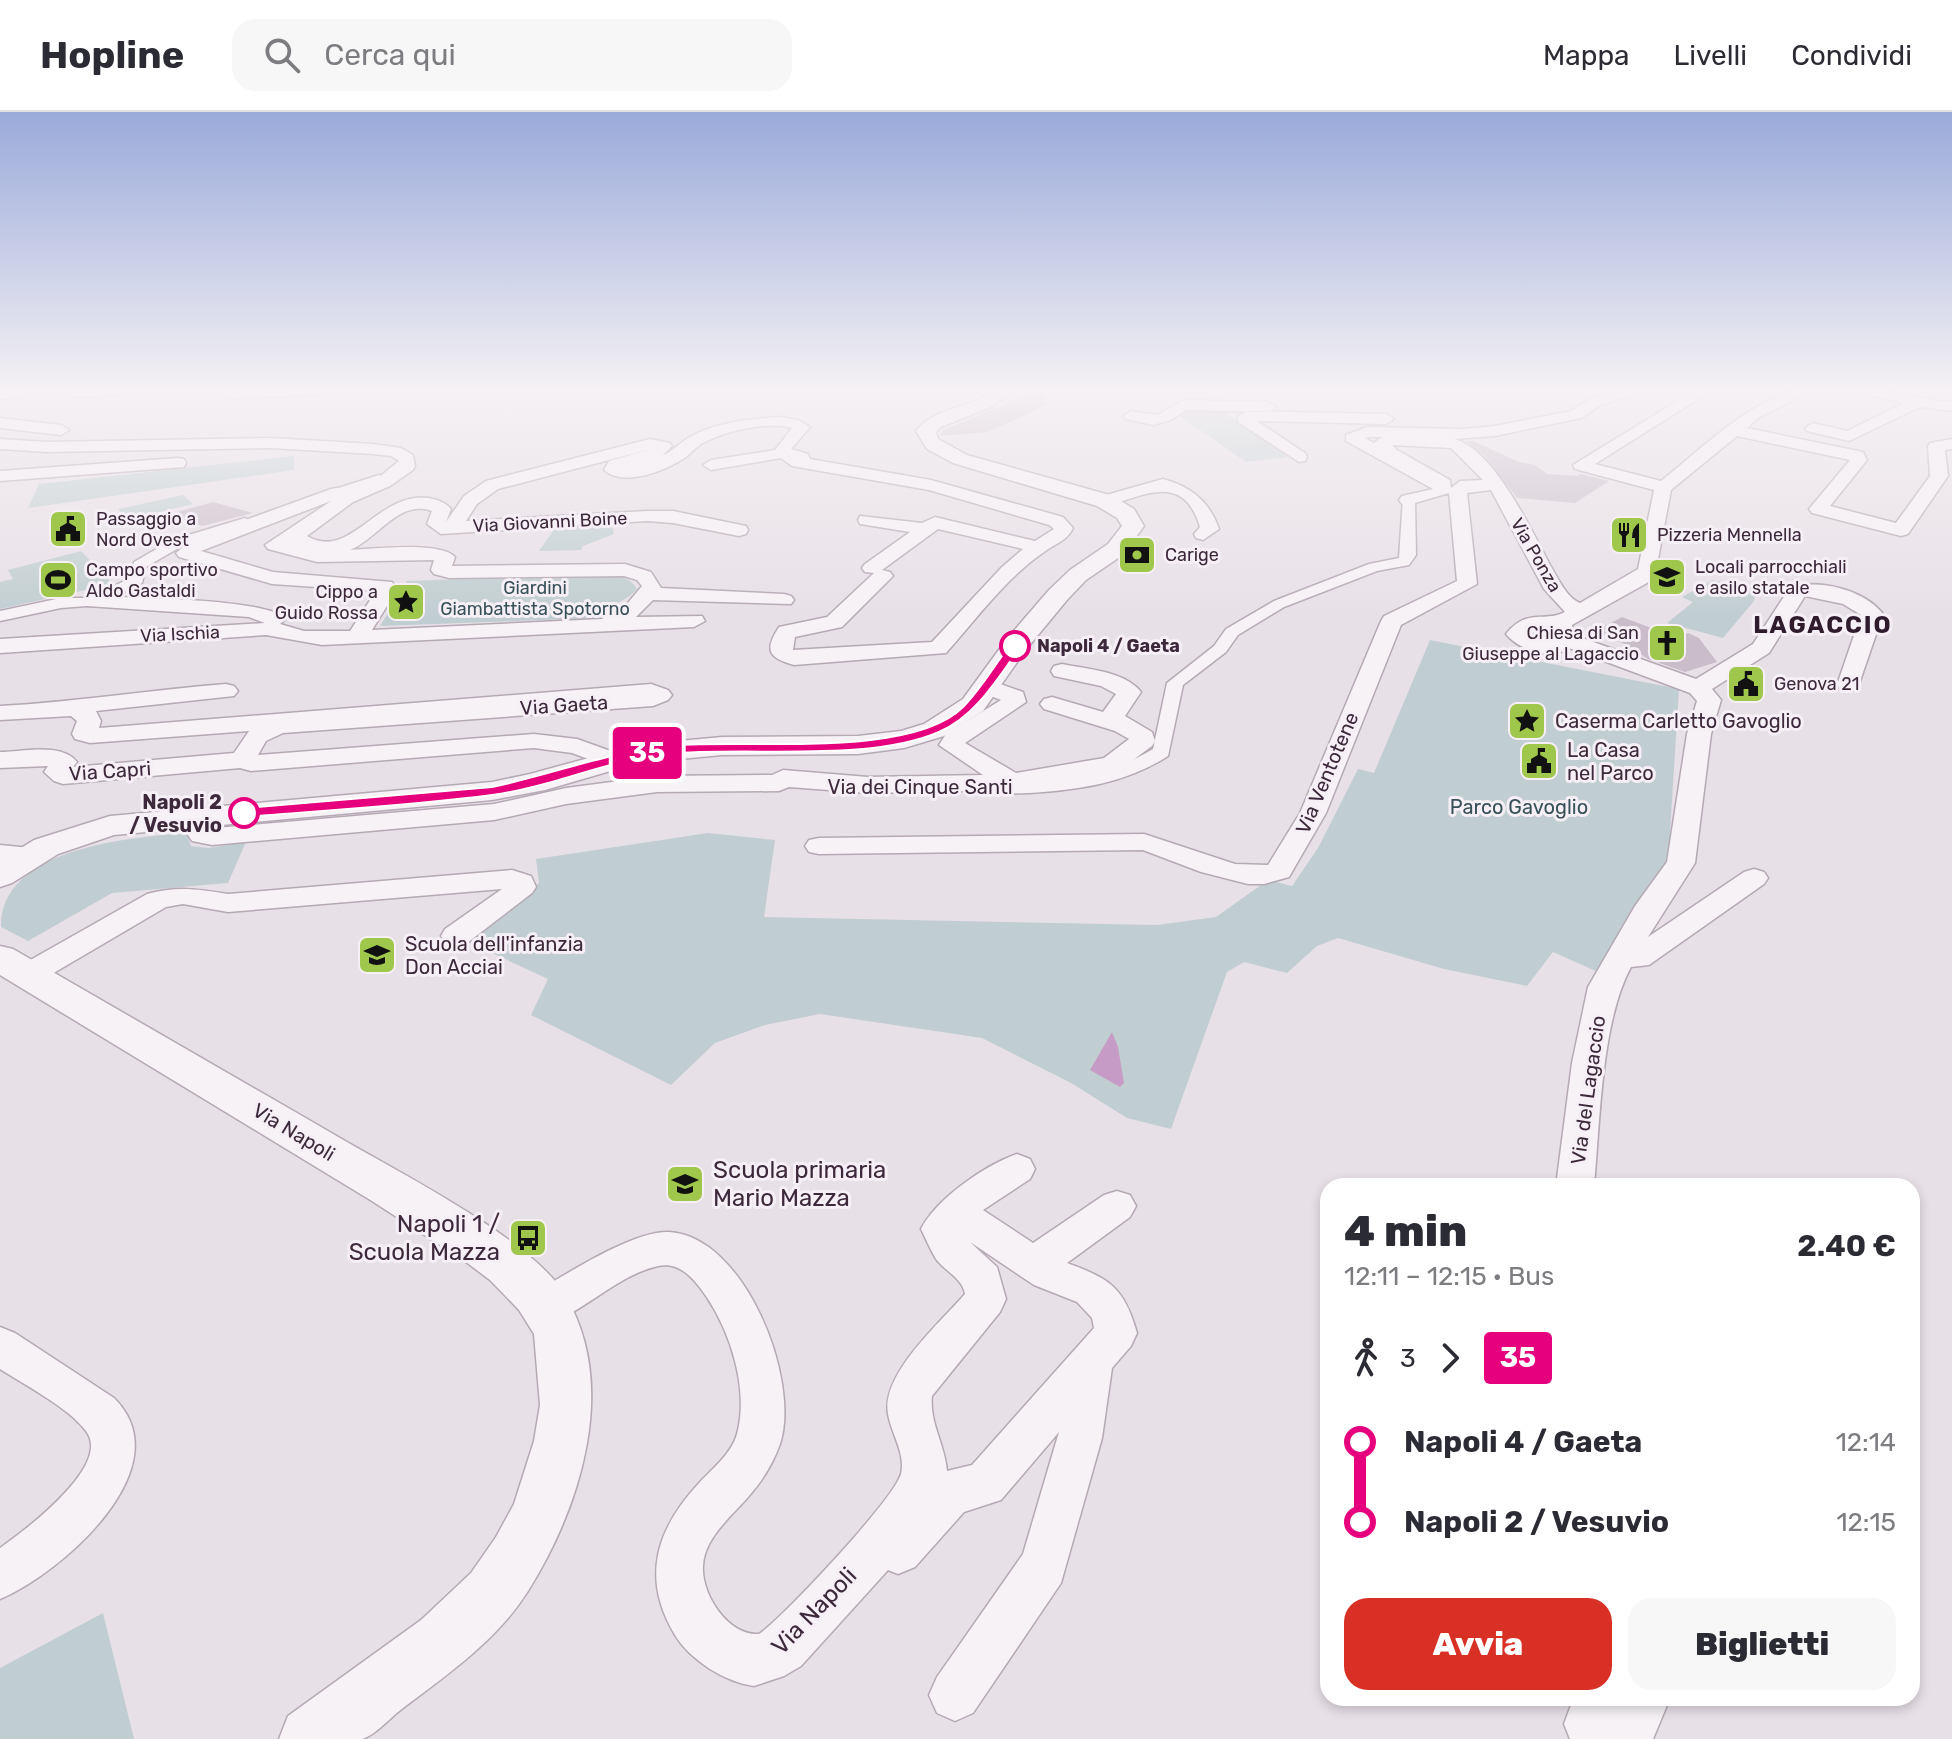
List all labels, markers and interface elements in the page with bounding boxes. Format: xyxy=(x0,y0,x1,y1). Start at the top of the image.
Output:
search box xyxy=(232,19,792,91)
text: Hopline xyxy=(40,32,184,78)
icon: search xyxy=(260,33,304,77)
text: Cerca qui xyxy=(324,37,456,73)
text: Mappa xyxy=(1543,39,1630,72)
text: Livelli xyxy=(1674,39,1747,72)
text: Condividi xyxy=(1791,39,1912,72)
street label: Via Giovanni Boine xyxy=(472,507,628,537)
public building icon: Passaggio a Nord Ovest xyxy=(47,508,89,550)
place label: Passaggio a Nord Ovest xyxy=(96,508,196,551)
street label: Via Ponza xyxy=(1506,514,1566,596)
restaurant icon: Pizzeria Mennella xyxy=(1608,514,1650,556)
place label: Pizzeria Mennella xyxy=(1657,524,1802,546)
bank icon: Carige xyxy=(1116,534,1158,576)
place label: Carige xyxy=(1165,544,1219,566)
school or university icon: Locali parrocchiali e asilo statale xyxy=(1646,556,1688,598)
place label: Locali parrocchiali e asilo statale xyxy=(1695,556,1847,599)
sports icon: Campo sportivo Aldo Gastaldi xyxy=(37,559,79,601)
place label: Campo sportivo Aldo Gastaldi xyxy=(86,559,218,602)
park label: Giardini Giambattista Spotorno xyxy=(440,577,630,620)
place label: Cippo a Guido Rossa xyxy=(275,581,378,624)
place icon: Cippo a Guido Rossa xyxy=(385,581,427,623)
district label: LAGACCIO xyxy=(1753,611,1893,639)
street label: Via Ischia xyxy=(140,621,220,647)
place label: Chiesa di San Giuseppe al Lagaccio xyxy=(1462,622,1639,665)
church icon: Chiesa di San Giuseppe al Lagaccio xyxy=(1646,622,1688,664)
marker: Napoli 4 / Gaeta xyxy=(1000,631,1030,661)
place label: Napoli 4 / Gaeta xyxy=(1037,635,1180,657)
public building icon: Genova 21 xyxy=(1725,663,1767,705)
place label: Genova 21 xyxy=(1774,673,1859,695)
street label: Via Gaeta xyxy=(519,690,609,720)
place icon: Caserma Carletto Gavoglio xyxy=(1506,700,1548,742)
street label: Via Ventotene xyxy=(1291,708,1363,838)
place label: Caserma Carletto Gavoglio xyxy=(1555,709,1802,733)
line badge: 35 xyxy=(611,727,683,779)
text: 35 xyxy=(629,736,665,769)
place label: La Casa nel Parco xyxy=(1567,738,1654,785)
public building icon: La Casa nel Parco xyxy=(1518,740,1560,782)
street label: Via Capri xyxy=(68,756,152,786)
street label: Via dei Cinque Santi xyxy=(827,775,1013,799)
place label: Napoli 2 / Vesuvio xyxy=(129,790,222,837)
park label: Parco Gavoglio xyxy=(1450,795,1588,819)
marker: Napoli 2 / Vesuvio xyxy=(229,798,259,828)
place label: Scuola dell'infanzia Don Acciai xyxy=(405,932,584,979)
school or university icon: Scuola dell'infanzia Don Acciai xyxy=(356,934,398,976)
street label: Via del Lagaccio xyxy=(1566,1014,1610,1166)
street label: Via Napoli xyxy=(248,1098,340,1166)
place label: Scuola primaria Mario Mazza xyxy=(713,1156,886,1212)
school or university icon: Scuola primaria Mario Mazza xyxy=(664,1163,706,1205)
text: 4 min xyxy=(1344,1205,1467,1257)
place label: Napoli 1 / Scuola Mazza xyxy=(349,1210,500,1266)
bus stop icon: Napoli 1 / Scuola Mazza xyxy=(507,1217,549,1259)
text: 2.40 € xyxy=(1797,1228,1896,1264)
text: 12:11 – 12:15 · Bus xyxy=(1344,1261,1554,1292)
icon: walk xyxy=(1344,1336,1388,1380)
icon: forward xyxy=(1428,1336,1472,1380)
text: 35 xyxy=(1500,1341,1536,1374)
text: 3 xyxy=(1400,1343,1416,1374)
text: Napoli 4 / Gaeta xyxy=(1404,1424,1642,1460)
text: 12:14 xyxy=(1836,1427,1896,1458)
text: Napoli 2 / Vesuvio xyxy=(1404,1504,1669,1540)
text: 12:15 xyxy=(1836,1507,1896,1538)
street label: Via Napoli xyxy=(766,1562,862,1660)
button: Avvia xyxy=(1344,1598,1612,1690)
button: Biglietti xyxy=(1628,1598,1896,1690)

